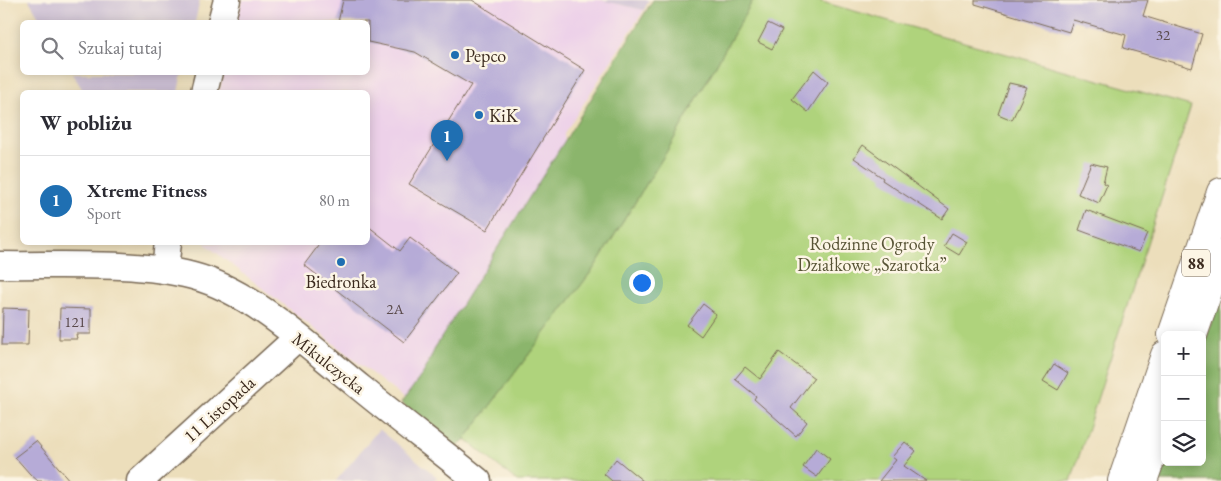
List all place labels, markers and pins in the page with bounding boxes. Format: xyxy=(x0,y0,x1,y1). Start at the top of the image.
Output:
place label: Pepco xyxy=(465,44,506,67)
marker: Pepco xyxy=(449,49,461,61)
place label: KiK xyxy=(489,104,519,127)
marker: KiK xyxy=(473,109,485,121)
pin: 1 xyxy=(431,120,463,161)
marker: Biedronka xyxy=(335,256,347,268)
place label: Biedronka xyxy=(306,270,377,293)

